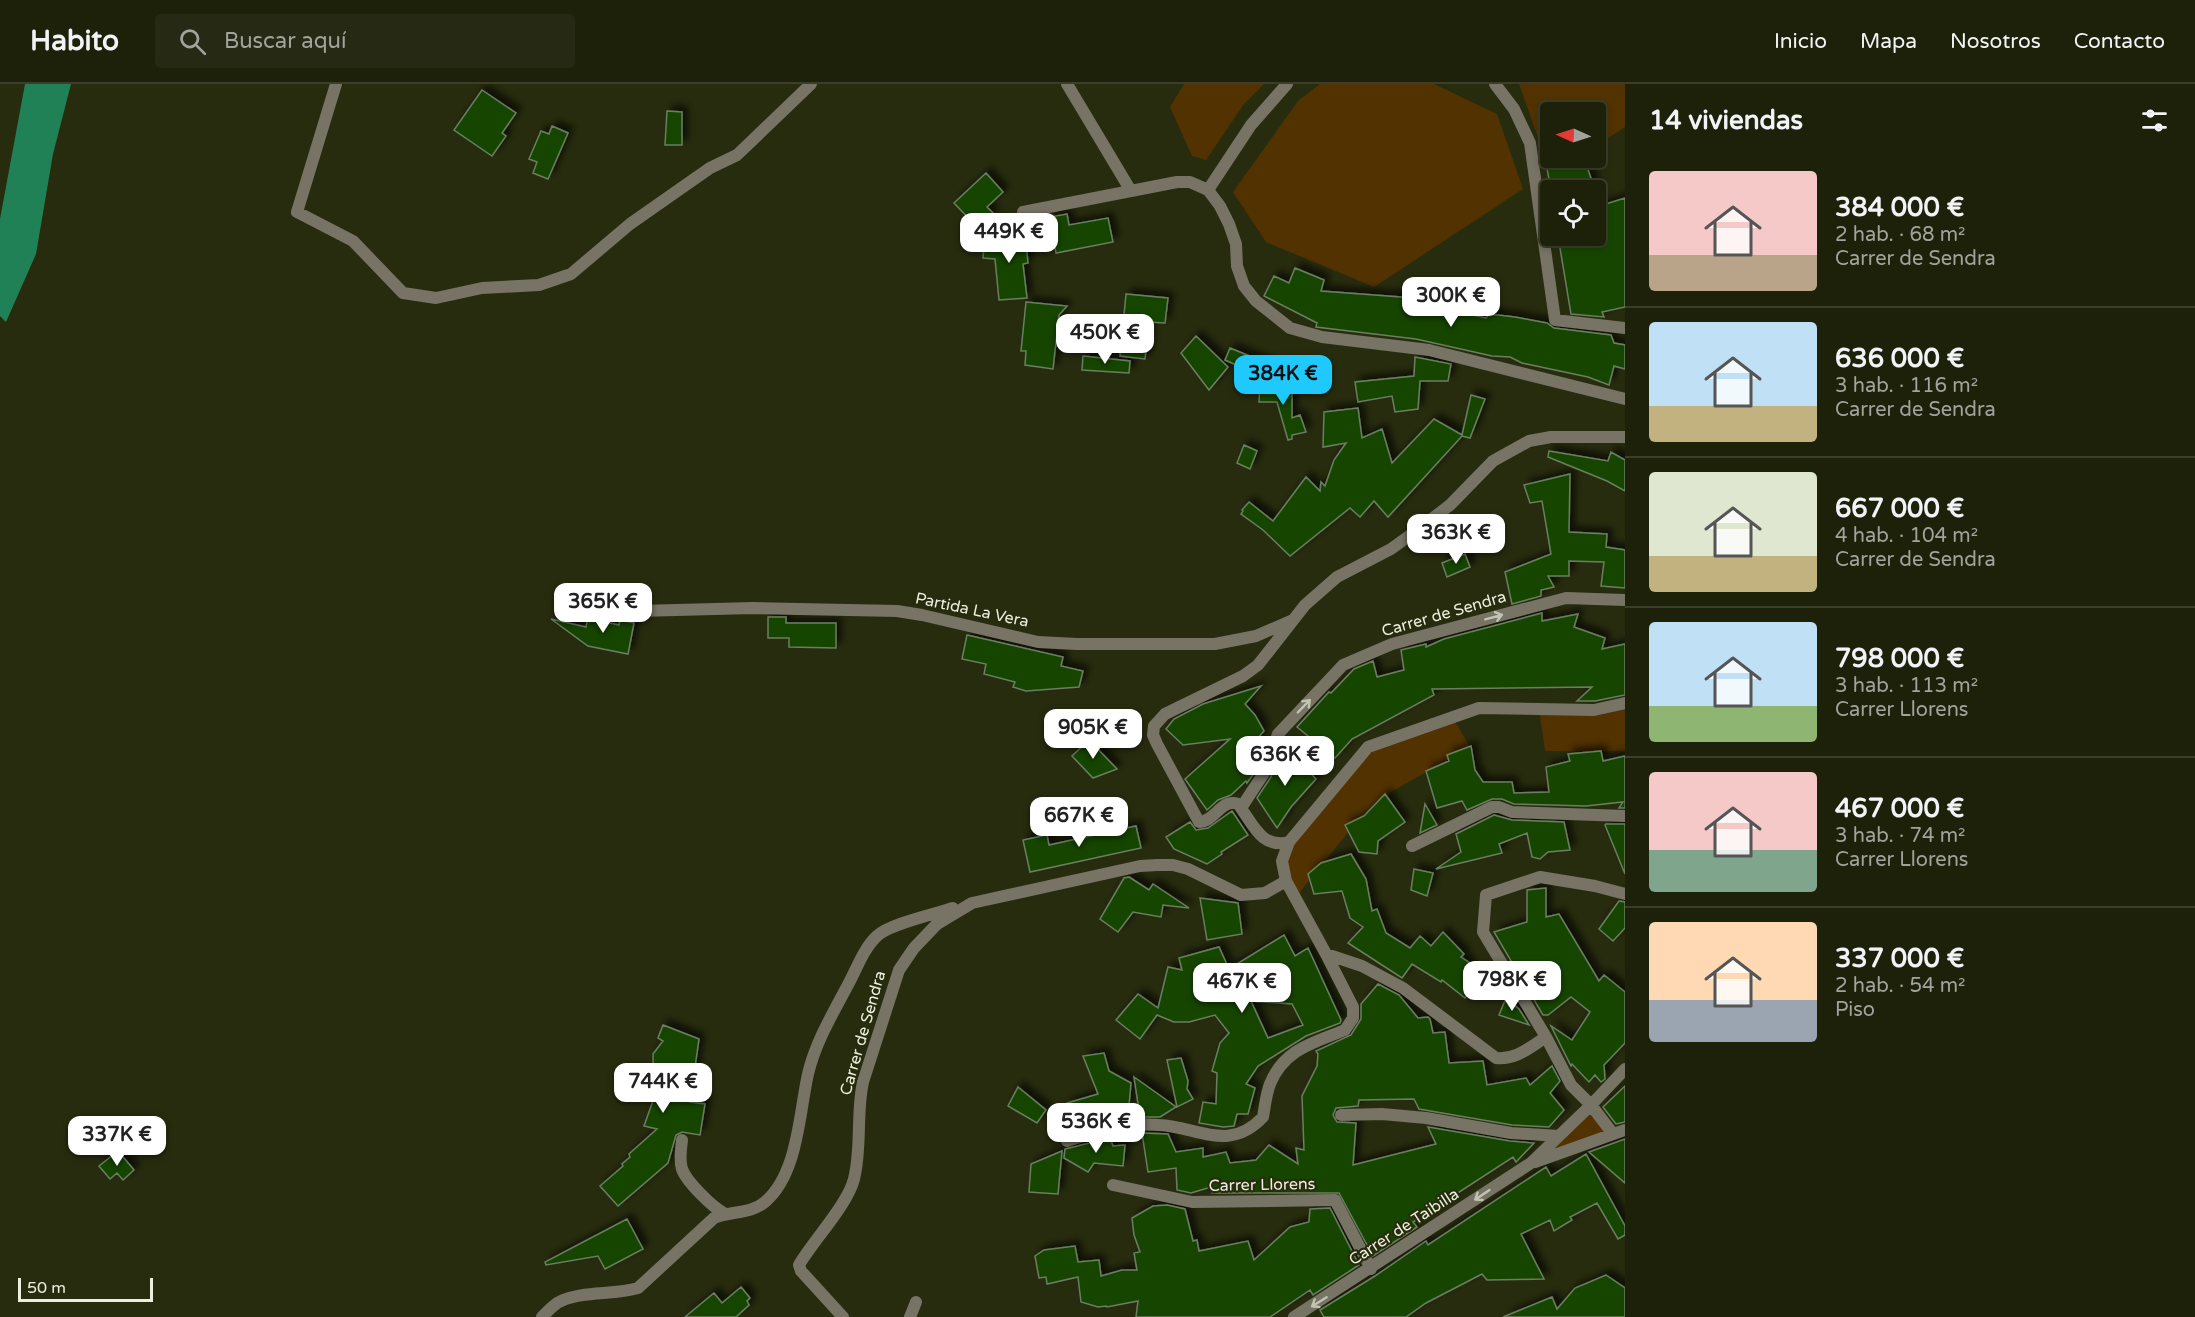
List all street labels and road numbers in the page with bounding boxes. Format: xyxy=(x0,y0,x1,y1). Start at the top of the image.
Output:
street label: Carrer de Sendra xyxy=(1379,587,1509,641)
street label: Partida La Vera xyxy=(913,588,1031,632)
street label: Carrer de Sendra xyxy=(836,968,890,1098)
street label: Carrer Llorens xyxy=(1208,1174,1316,1196)
street label: Carrer de Taibilla xyxy=(1345,1184,1463,1270)

